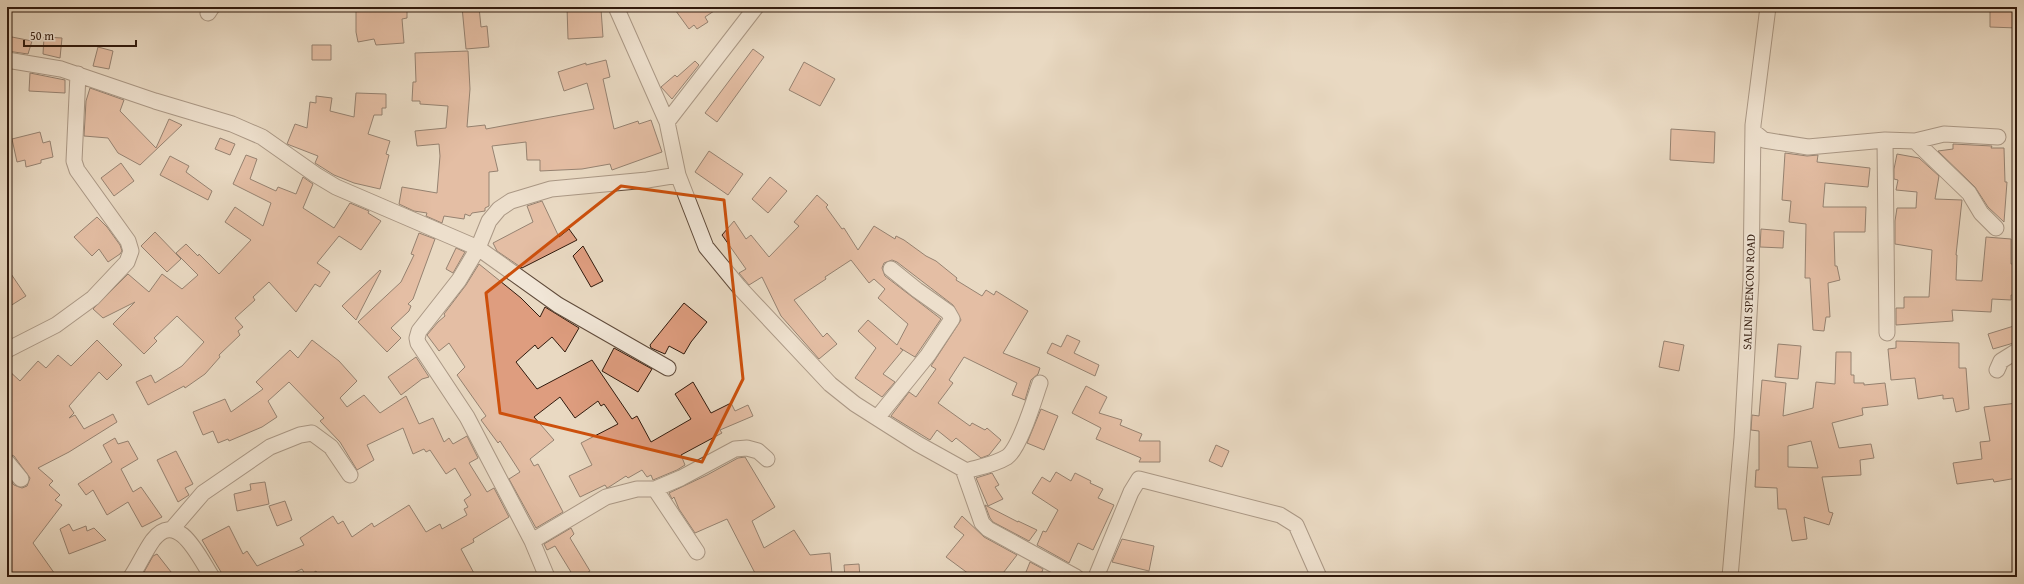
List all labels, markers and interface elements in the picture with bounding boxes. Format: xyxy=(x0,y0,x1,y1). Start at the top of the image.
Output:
scale bar xyxy=(24,22,136,48)
text: 50 m xyxy=(30,27,54,44)
street label: SALINI SPENCON ROAD xyxy=(1738,234,1759,350)

